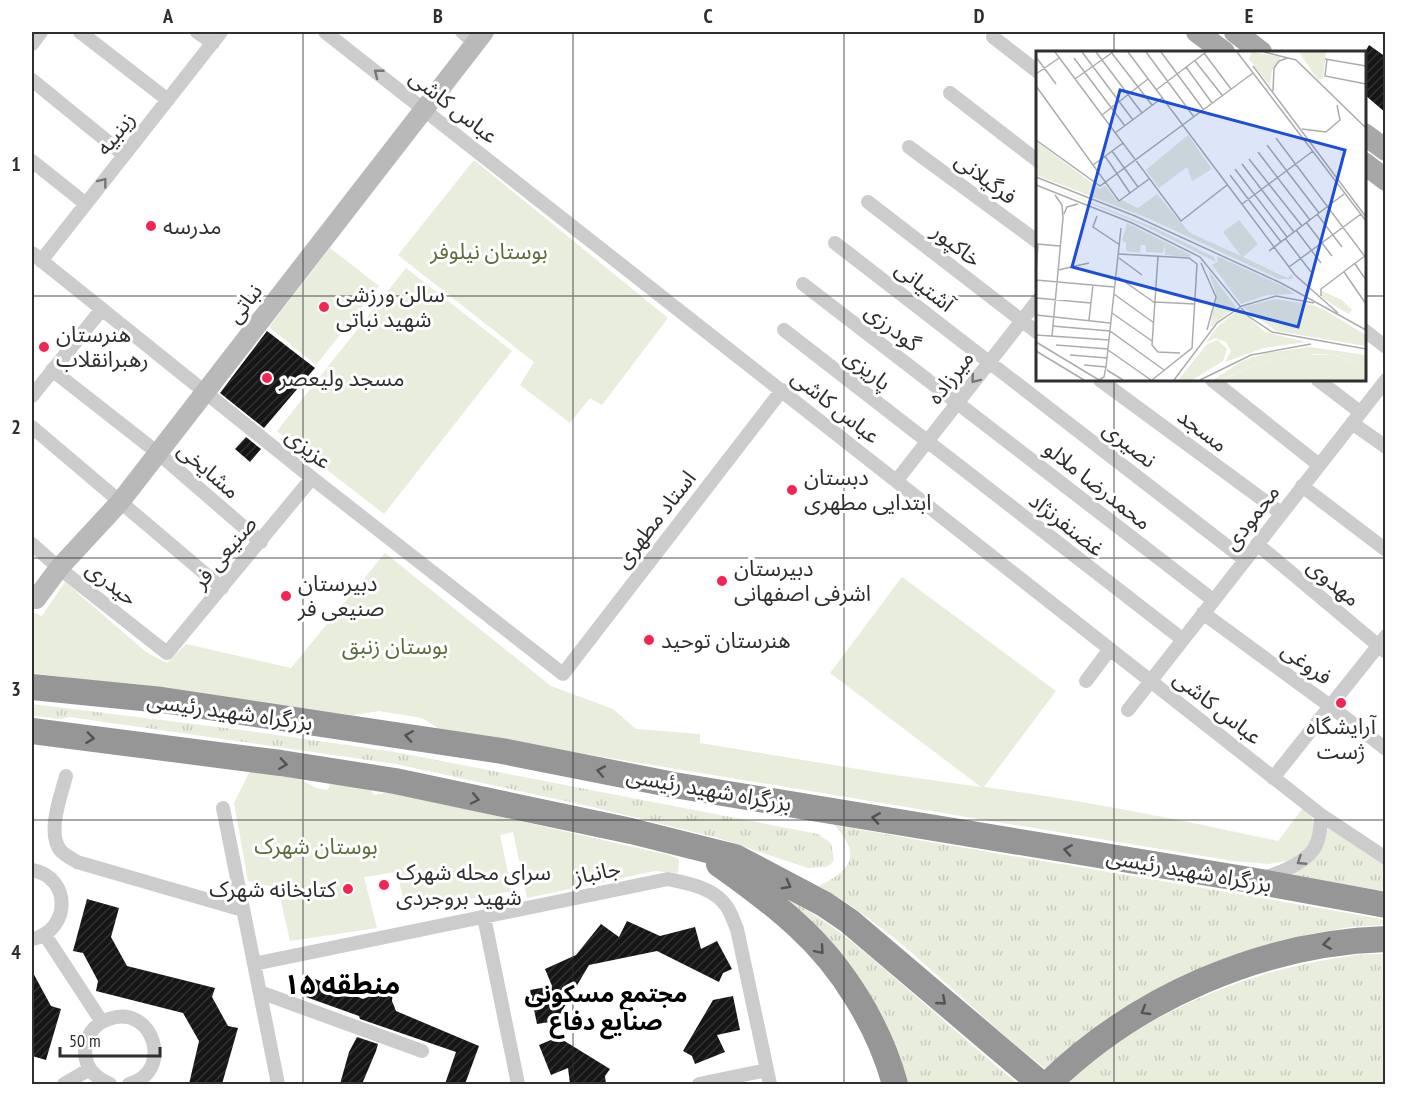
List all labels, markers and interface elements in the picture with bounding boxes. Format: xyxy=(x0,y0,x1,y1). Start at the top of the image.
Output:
text: A xyxy=(162,3,174,29)
text: B xyxy=(433,3,443,29)
text: C xyxy=(703,3,713,29)
text: D xyxy=(974,3,985,29)
text: E xyxy=(1245,3,1253,29)
inset map xyxy=(1036,51,1366,381)
street label: عباس کاشی xyxy=(404,63,504,149)
one-way arrow xyxy=(374,69,385,80)
street label: زینبیه xyxy=(89,105,141,161)
street label: فرگیلانی xyxy=(950,146,1022,210)
text: 1 xyxy=(11,151,21,177)
one-way arrow xyxy=(96,178,107,189)
place label: مدرسه xyxy=(163,212,222,240)
street label: خاکپور xyxy=(925,216,987,274)
marker: مدرسه xyxy=(144,219,158,233)
park label: بوستان نیلوفر xyxy=(429,237,548,265)
street label: آشتیانی xyxy=(890,254,961,319)
street label: نباتی xyxy=(220,278,268,328)
place label: سالن ورزشی شهید نباتی xyxy=(336,280,445,333)
street label: گودرزی xyxy=(860,297,927,358)
marker: سالن ورزشی شهید نباتی xyxy=(317,300,331,314)
place label: هنرستان رهبرانقلاب xyxy=(56,320,149,373)
marker: هنرستان رهبرانقلاب xyxy=(37,340,51,354)
street label: پاریزی xyxy=(838,342,897,397)
street label: میرزاده xyxy=(920,344,980,410)
street label: عباس کاشی xyxy=(786,363,886,449)
place label: مسجد ولیعصر xyxy=(278,364,404,392)
marker: مسجد ولیعصر xyxy=(260,371,274,385)
one-way arrow xyxy=(972,373,983,384)
street label: مسجد xyxy=(1172,402,1234,458)
text: 2 xyxy=(11,414,21,440)
street label: نصیری xyxy=(1098,414,1162,474)
street label: عزیزی xyxy=(280,421,338,475)
street label: محمدرضا ملالو xyxy=(1038,434,1158,536)
street label: مشایخی xyxy=(172,435,246,505)
place label: دبستان ابتدایی مطهری xyxy=(804,463,932,516)
street label: استاد مطهری xyxy=(608,465,702,573)
street label: محمودی xyxy=(1217,478,1285,556)
marker: دبستان ابتدایی مطهری xyxy=(785,483,799,497)
street label: غضنفرنژاد xyxy=(1024,486,1110,562)
street label: صنیعی فر xyxy=(185,510,263,595)
street label: مهدوی xyxy=(1302,552,1366,612)
street label: حیدری xyxy=(81,554,143,612)
place label: دبیرستان اشرفی اصفهانی xyxy=(734,554,871,607)
place label: دبیرستان صنیعی فر xyxy=(297,569,384,622)
marker: دبیرستان اشرفی اصفهانی xyxy=(715,574,729,588)
marker: دبیرستان صنیعی فر xyxy=(279,589,293,603)
place label: هنرستان توحید xyxy=(661,626,791,654)
park label: بوستان زنبق xyxy=(342,632,448,660)
marker: هنرستان توحید xyxy=(642,633,656,647)
street label: فروغی xyxy=(1276,635,1338,691)
street label: عباس کاشی xyxy=(1168,664,1268,750)
text: 3 xyxy=(11,676,21,702)
street label: بزرگراه شهید رئیسی xyxy=(145,685,315,737)
marker: آرایشگاه ژست xyxy=(1334,696,1348,710)
place label: آرایشگاه ژست xyxy=(1306,712,1377,765)
one-way arrow xyxy=(405,731,414,743)
one-way arrow xyxy=(85,732,94,744)
one-way arrow xyxy=(278,757,288,769)
street label: بزرگراه شهید رئیسی xyxy=(624,761,794,817)
one-way arrow xyxy=(596,765,606,778)
one-way arrow xyxy=(469,792,479,805)
one-way arrow xyxy=(871,812,881,824)
park label: بوستان شهرک xyxy=(254,832,378,860)
street label: بزرگراه شهید رئیسی xyxy=(1104,842,1274,898)
one-way arrow xyxy=(1064,844,1073,856)
street label: جانباز xyxy=(570,854,623,890)
one-way arrow xyxy=(1296,854,1307,865)
place label: سرای محله شهرک شهید بروجردی xyxy=(396,858,551,911)
place label: کتابخانه شهرک xyxy=(209,875,337,903)
one-way arrow xyxy=(780,877,791,889)
marker: سرای محله شهرک شهید بروجردی xyxy=(377,878,391,892)
marker: کتابخانه شهرک xyxy=(341,882,355,896)
one-way arrow xyxy=(1323,938,1332,950)
text: 4 xyxy=(11,939,21,965)
one-way arrow xyxy=(812,943,823,954)
district label: منطقه ۱۵ xyxy=(284,965,400,1002)
district label: مجتمع مسکونی صنایع دفاع xyxy=(524,978,688,1040)
one-way arrow xyxy=(935,994,946,1005)
one-way arrow xyxy=(1141,1004,1152,1015)
scale bar xyxy=(60,1020,160,1058)
text: 50 m xyxy=(69,1029,101,1052)

